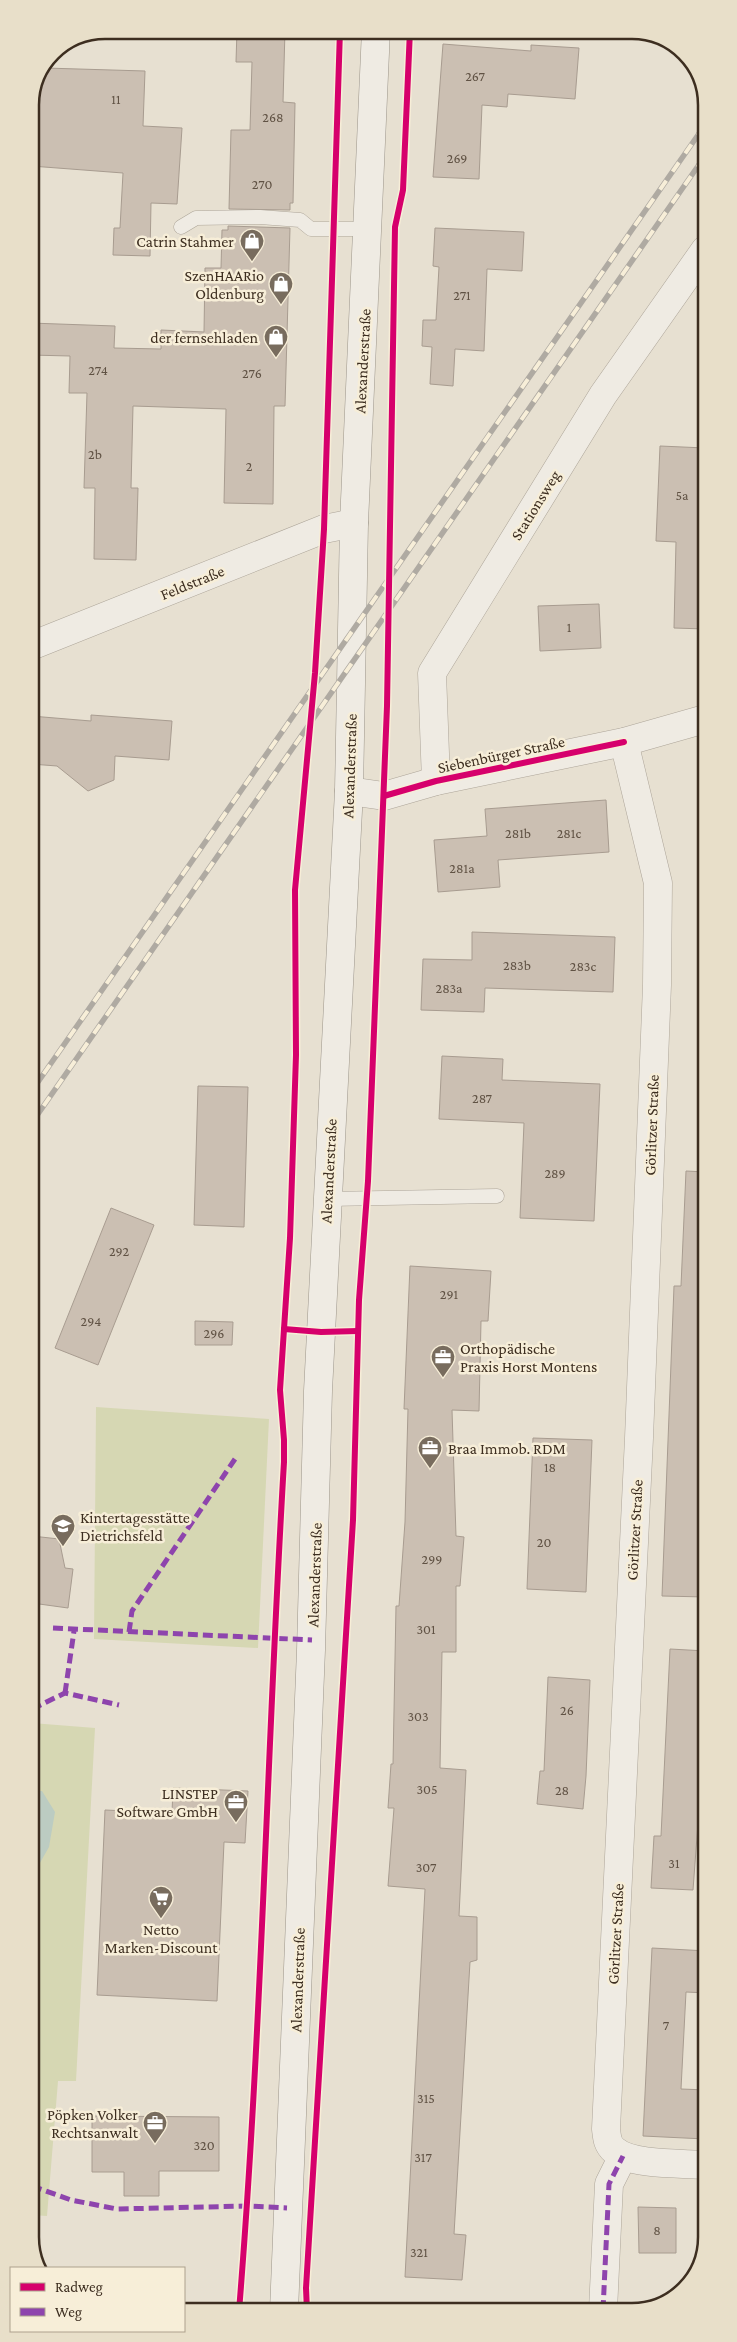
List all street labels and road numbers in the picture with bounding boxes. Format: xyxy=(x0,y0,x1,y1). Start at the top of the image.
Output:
street label: Alexanderstraße xyxy=(351,308,374,414)
street label: Stationsweg xyxy=(507,467,564,544)
street label: Feldstraße xyxy=(158,562,227,603)
street label: Alexanderstraße xyxy=(339,713,360,819)
street label: Siebenbürger Straße xyxy=(436,733,566,777)
street label: Görlitzer Straße xyxy=(641,1074,662,1176)
street label: Alexanderstraße xyxy=(317,1118,340,1224)
street label: Görlitzer Straße xyxy=(623,1479,646,1581)
street label: Alexanderstraße xyxy=(304,1522,325,1628)
street label: Görlitzer Straße xyxy=(604,1883,627,1985)
street label: Alexanderstraße xyxy=(287,1927,308,2033)

